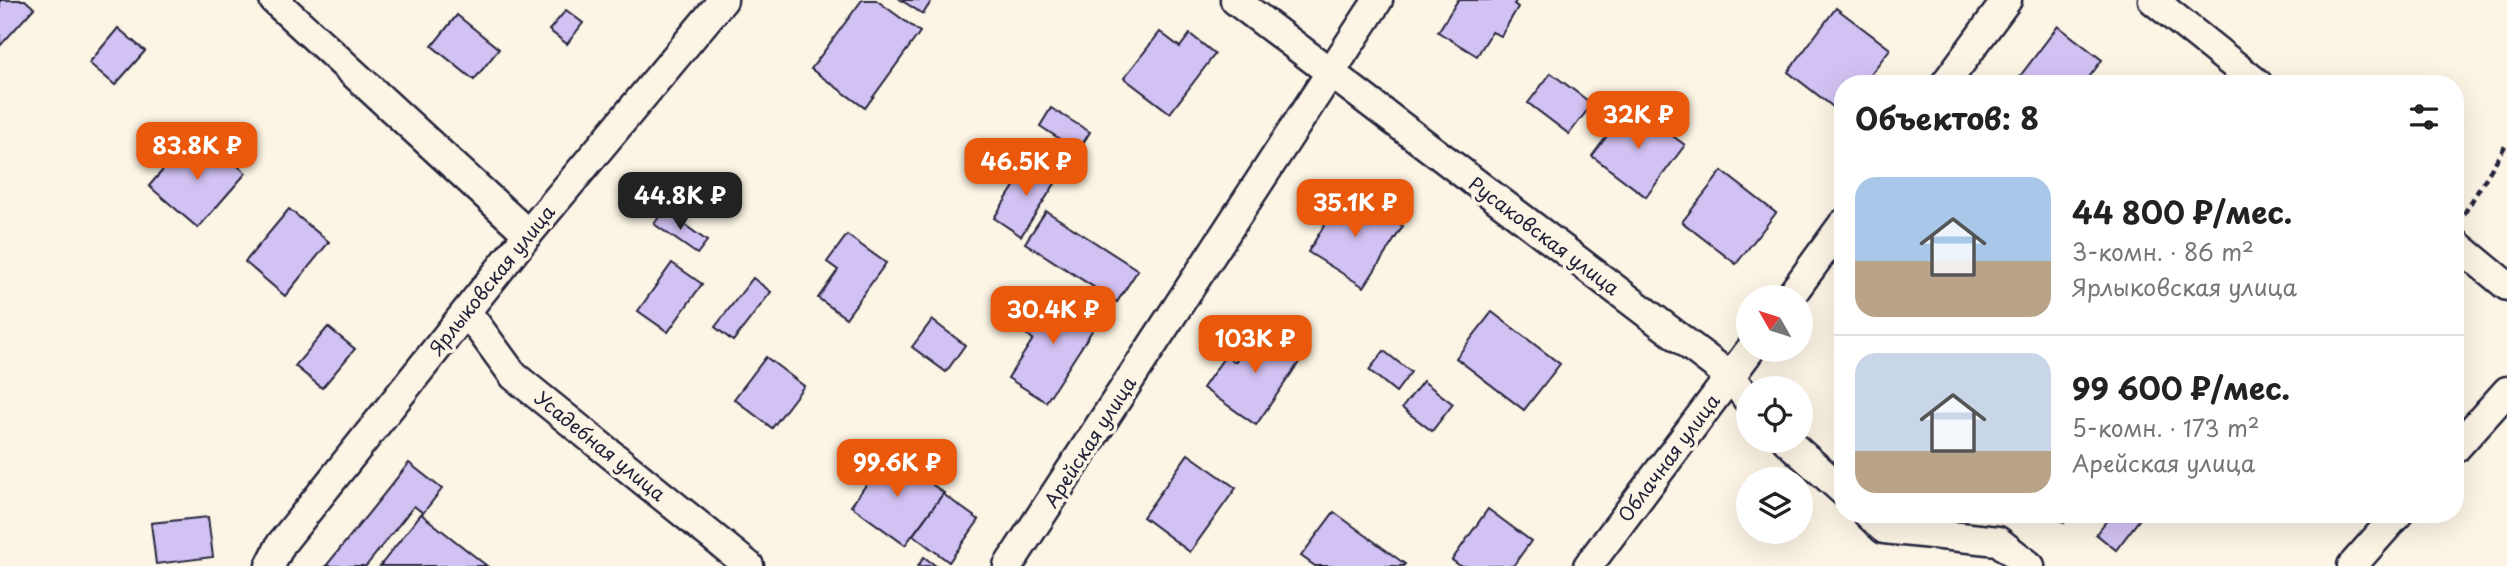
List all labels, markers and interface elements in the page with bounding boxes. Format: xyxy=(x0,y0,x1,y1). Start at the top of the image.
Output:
pin: 32K ₽ xyxy=(1589,92,1687,151)
text: Объектов: 8 xyxy=(1855,95,2039,140)
text: 32K ₽ xyxy=(1602,96,1674,131)
icon: filters xyxy=(2405,98,2443,136)
pin: 83.8K ₽ xyxy=(132,122,262,182)
text: 83.8K ₽ xyxy=(152,127,242,162)
pin: 46.5K ₽ xyxy=(961,138,1091,198)
text: 46.5K ₽ xyxy=(980,143,1072,178)
street label: Русаковская улица xyxy=(1463,169,1626,301)
pin: 44.8K ₽ xyxy=(615,173,745,232)
text: 44.8K ₽ xyxy=(634,177,726,212)
pin: 35.1K ₽ xyxy=(1290,180,1420,239)
text: 35.1K ₽ xyxy=(1313,184,1397,219)
text: 44 800 ₽/мес. xyxy=(2072,189,2292,234)
street label: Ярлыковская улица xyxy=(422,198,561,360)
icon: home xyxy=(1911,205,1995,289)
text: 3-комн. · 86 m² xyxy=(2072,234,2254,269)
text: Ярлыковская улица xyxy=(2072,269,2297,304)
north arrow xyxy=(1736,285,1813,362)
map controls xyxy=(1736,285,1813,544)
pin: 30.4K ₽ xyxy=(988,286,1118,346)
text: 30.4K ₽ xyxy=(1007,291,1099,326)
pin: 103K ₽ xyxy=(1198,316,1312,375)
text: 103K ₽ xyxy=(1215,320,1295,355)
text: 99 600 ₽/мес. xyxy=(2072,365,2290,410)
street label: Арейская улица xyxy=(1036,370,1142,513)
button: locate xyxy=(1736,376,1813,453)
icon: home xyxy=(1911,381,1995,465)
street label: Усадебная улица xyxy=(529,384,672,507)
street label: Облачная улица xyxy=(1611,388,1726,527)
text: 5-комн. · 173 m² xyxy=(2072,410,2260,445)
pin: 99.6K ₽ xyxy=(832,440,962,499)
text: 99.6K ₽ xyxy=(853,444,941,479)
text: Арейская улица xyxy=(2072,445,2255,480)
button: layers xyxy=(1736,467,1813,544)

